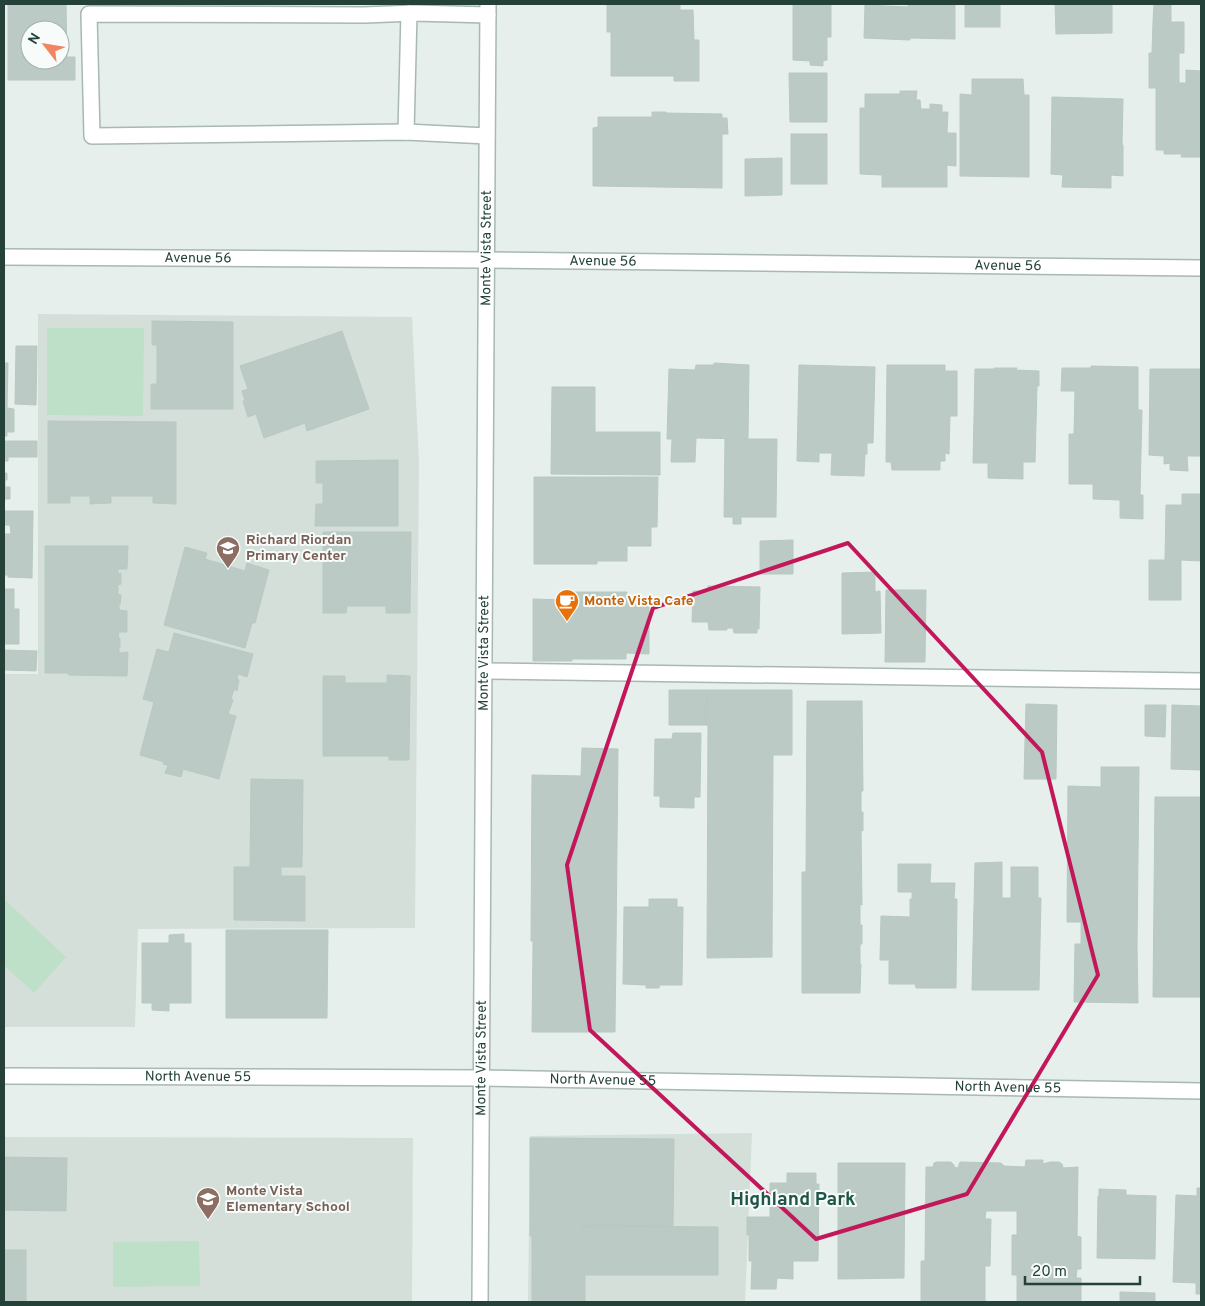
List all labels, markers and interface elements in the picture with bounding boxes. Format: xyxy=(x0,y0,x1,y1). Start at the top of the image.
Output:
north arrow xyxy=(20,20,70,70)
text: N xyxy=(25,30,45,48)
street label: Monte Vista Street xyxy=(478,190,495,306)
street label: Avenue 56 xyxy=(164,249,232,267)
street label: Avenue 56 xyxy=(569,252,637,270)
street label: Avenue 56 xyxy=(974,257,1042,275)
place label: Richard Riordan Primary Center xyxy=(246,532,352,565)
school or university icon: Richard Riordan Primary Center xyxy=(215,535,241,569)
cafe icon: Monte Vista Cafe xyxy=(554,588,580,622)
place label: Monte Vista Cafe xyxy=(584,593,694,610)
street label: Monte Vista Street xyxy=(475,595,493,711)
street label: Monte Vista Street xyxy=(473,1000,490,1116)
street label: North Avenue 55 xyxy=(145,1068,251,1086)
street label: North Avenue 55 xyxy=(550,1071,656,1090)
street label: North Avenue 55 xyxy=(954,1078,1061,1097)
place label: Monte Vista Elementary School xyxy=(226,1183,350,1216)
school or university icon: Monte Vista Elementary School xyxy=(195,1186,221,1220)
district label: Highland Park xyxy=(730,1188,856,1212)
scale bar xyxy=(1025,1254,1140,1286)
text: 20 m xyxy=(1032,1263,1067,1282)

